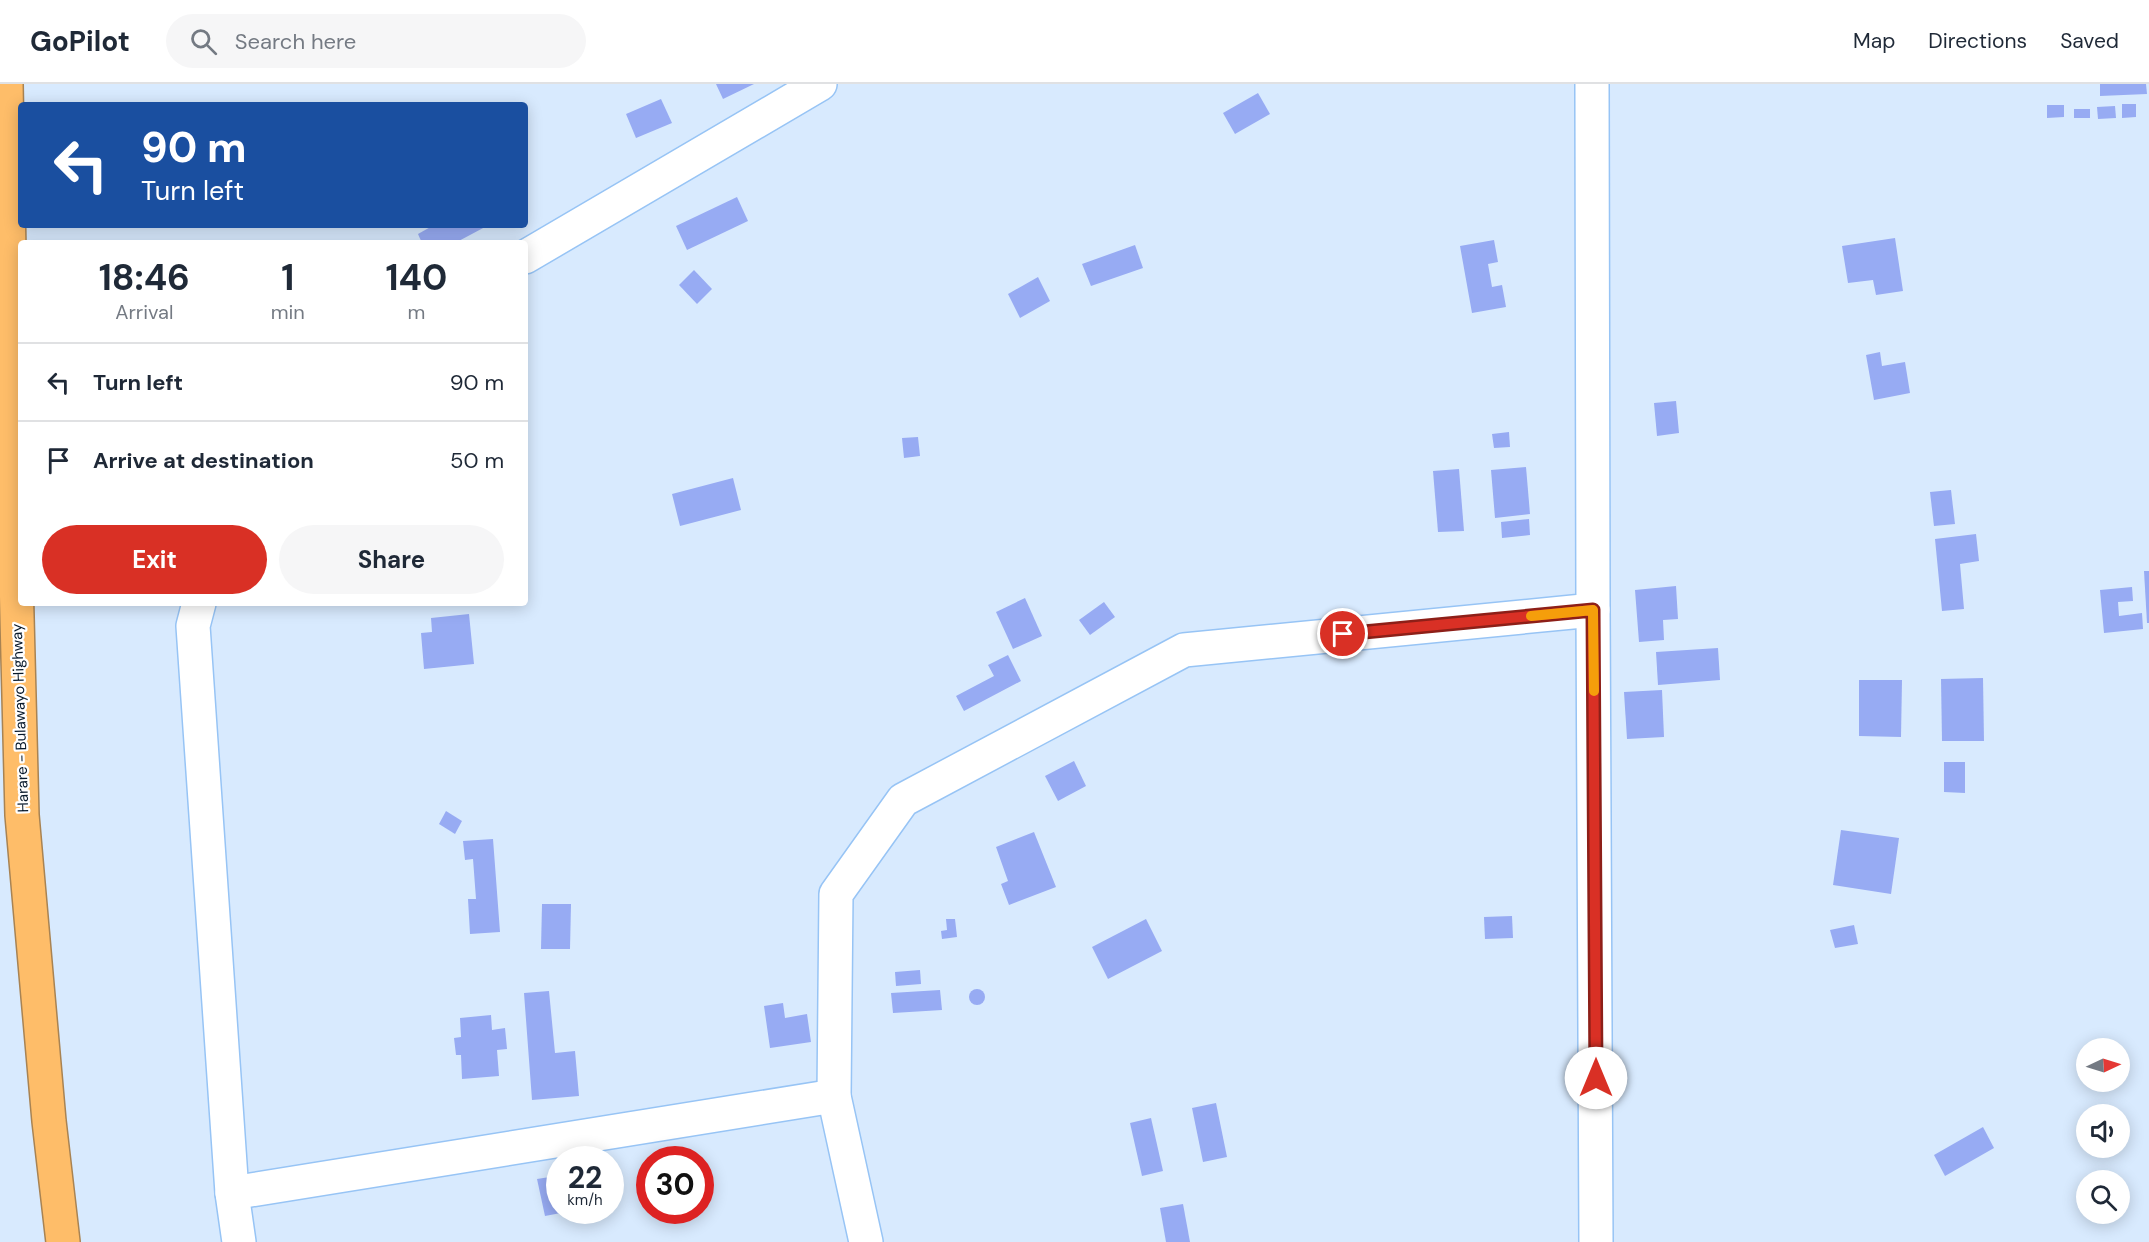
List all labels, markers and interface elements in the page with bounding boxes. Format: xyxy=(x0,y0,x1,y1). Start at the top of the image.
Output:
search box xyxy=(166,14,586,68)
text: GoPilot xyxy=(30,23,130,60)
icon: search xyxy=(187,25,220,58)
text: Search here xyxy=(235,27,356,56)
text: Map xyxy=(1853,27,1895,55)
text: Directions xyxy=(1928,27,2027,55)
text: Saved xyxy=(2060,27,2119,55)
text: 90 m xyxy=(141,120,247,175)
icon: left xyxy=(42,126,120,204)
text: Turn left xyxy=(141,173,244,208)
text: 18:46 xyxy=(99,254,190,301)
text: 1 xyxy=(281,254,294,301)
text: 140 xyxy=(385,254,447,301)
text: Arrival xyxy=(115,299,173,325)
text: min xyxy=(271,299,305,325)
text: m xyxy=(407,299,425,325)
icon: left xyxy=(42,366,75,399)
text: Turn left xyxy=(93,368,183,397)
text: 90 m xyxy=(450,368,504,397)
icon: arrive xyxy=(42,444,75,477)
text: Arrive at destination xyxy=(93,446,314,475)
text: 50 m xyxy=(450,446,504,475)
button: Exit xyxy=(42,525,267,594)
button: Share xyxy=(279,525,504,594)
pin xyxy=(1317,608,1368,659)
icon: arrive xyxy=(1326,617,1359,650)
street label: Harare - Bulawayo Highway xyxy=(7,623,33,813)
north arrow xyxy=(2076,1038,2130,1092)
map controls xyxy=(2076,1038,2130,1224)
position arrow xyxy=(1564,1046,1628,1110)
button: sound xyxy=(2076,1104,2130,1158)
speed limit sign: 30 xyxy=(636,1146,714,1224)
text: 22 xyxy=(568,1158,602,1197)
button: search xyxy=(2076,1170,2130,1224)
text: km/h xyxy=(567,1190,603,1210)

